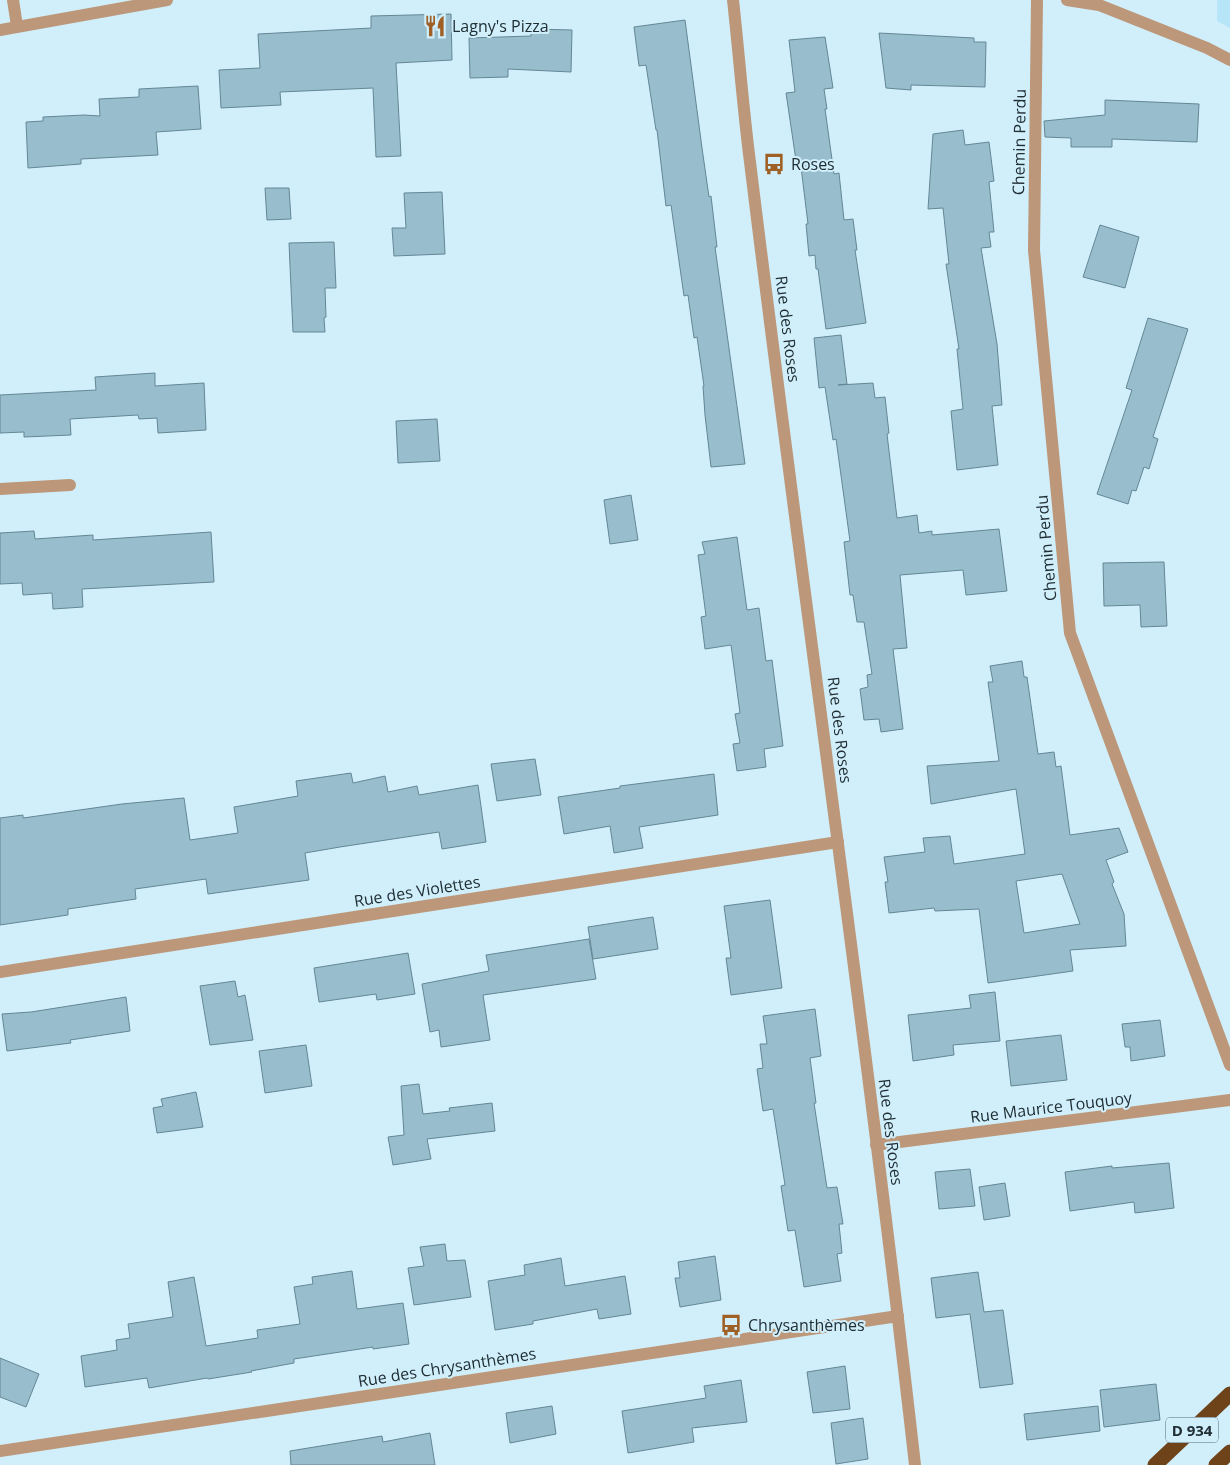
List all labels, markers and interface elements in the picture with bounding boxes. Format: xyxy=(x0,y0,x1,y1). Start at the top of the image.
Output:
restaurant icon: Lagny's Pizza xyxy=(422,13,448,39)
place label: Lagny's Pizza xyxy=(452,15,549,37)
street label: Chemin Perdu xyxy=(1007,89,1031,195)
bus stop icon: Roses xyxy=(761,151,787,177)
place label: Roses xyxy=(791,153,835,175)
street label: Rue des Roses xyxy=(771,274,805,384)
street label: Chemin Perdu xyxy=(1030,494,1062,602)
street label: Rue des Roses xyxy=(823,675,857,785)
street label: Rue des Violettes xyxy=(352,870,482,912)
street label: Rue des Roses xyxy=(874,1077,908,1187)
street label: Rue Maurice Touquoy xyxy=(969,1086,1134,1128)
bus stop icon: Chrysanthèmes xyxy=(718,1312,744,1338)
place label: Chrysanthèmes xyxy=(748,1314,865,1336)
street label: Rue des Chrysanthèmes xyxy=(356,1342,538,1392)
road number: D 934 xyxy=(1166,1418,1218,1442)

